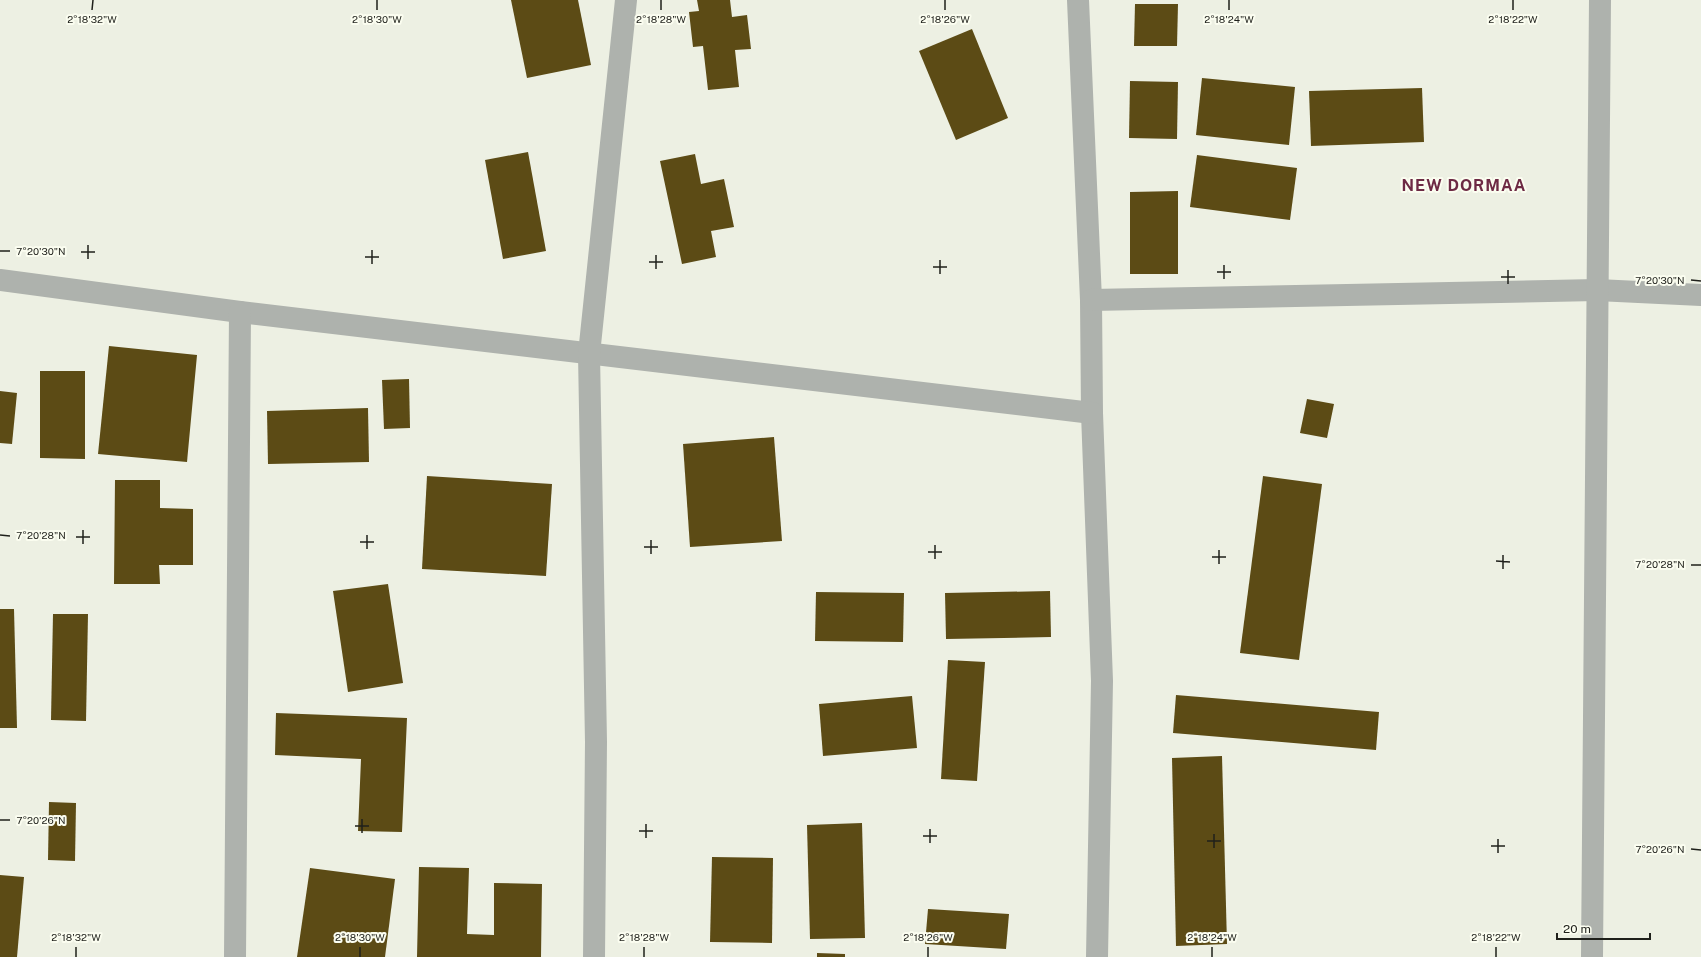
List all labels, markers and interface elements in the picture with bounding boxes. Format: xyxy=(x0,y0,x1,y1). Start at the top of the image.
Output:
text: 2°18'32"W xyxy=(67,13,117,25)
text: 2°18'30"W xyxy=(352,13,402,25)
text: 2°18'28"W xyxy=(636,13,686,25)
text: 2°18'26"W xyxy=(920,13,970,25)
text: 2°18'24"W xyxy=(1204,13,1254,25)
text: 2°18'22"W xyxy=(1488,13,1538,25)
district label: NEW DORMAA xyxy=(1402,176,1526,195)
text: 7°20'30"N xyxy=(16,245,66,257)
text: 7°20'30"N xyxy=(1635,274,1685,286)
text: 7°20'28"N xyxy=(16,529,66,541)
text: 7°20'28"N xyxy=(1635,558,1685,570)
text: 7°20'26"N xyxy=(16,814,66,826)
text: 7°20'26"N xyxy=(1635,843,1685,855)
scale bar xyxy=(1557,915,1650,941)
text: 20 m xyxy=(1563,922,1591,936)
text: 2°18'32"W xyxy=(51,931,101,943)
text: 2°18'30"W xyxy=(335,931,385,943)
text: 2°18'28"W xyxy=(619,931,669,943)
text: 2°18'26"W xyxy=(903,931,953,943)
text: 2°18'24"W xyxy=(1187,931,1237,943)
text: 2°18'22"W xyxy=(1471,931,1521,943)

